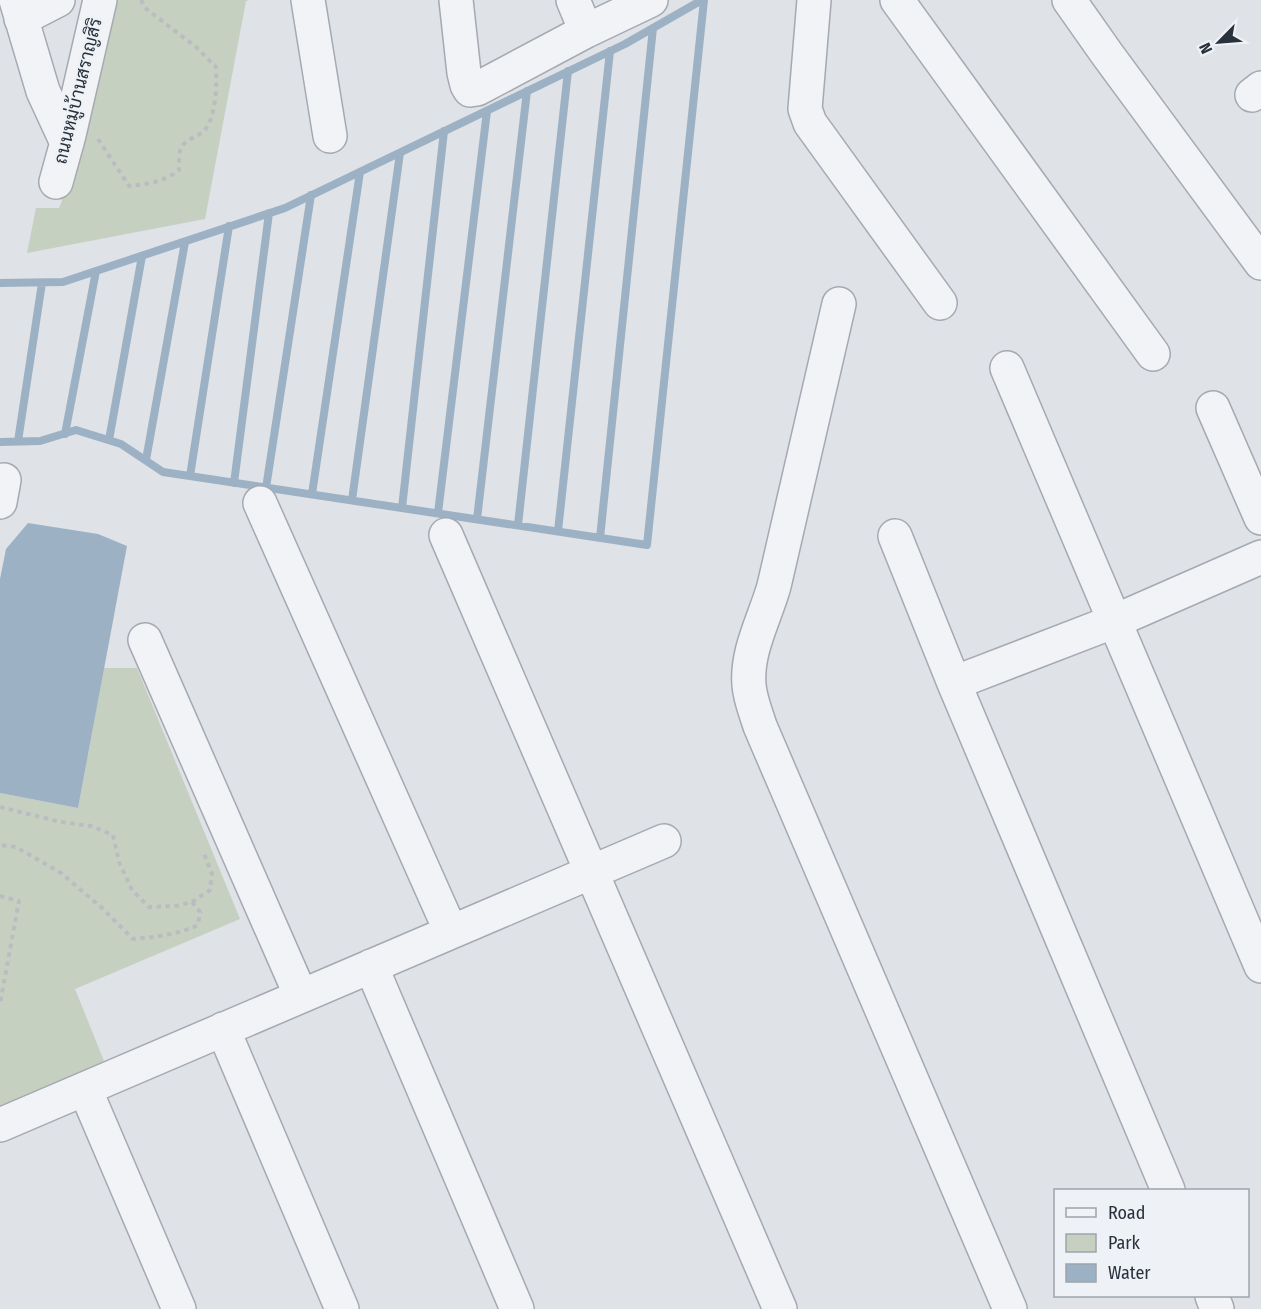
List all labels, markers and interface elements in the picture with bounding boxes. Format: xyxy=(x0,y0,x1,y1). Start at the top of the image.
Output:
north arrow xyxy=(1189,12,1249,72)
street label: ถนนหมู่บ้านสราญสิริ xyxy=(48,15,109,167)
text: N xyxy=(1195,40,1216,56)
legend xyxy=(1054,1189,1249,1297)
text: Road xyxy=(1108,1202,1145,1224)
text: Park xyxy=(1108,1232,1141,1254)
text: Water xyxy=(1108,1262,1151,1284)

